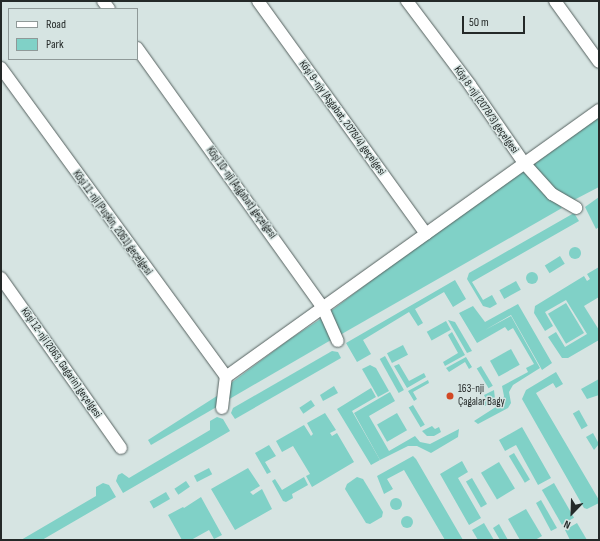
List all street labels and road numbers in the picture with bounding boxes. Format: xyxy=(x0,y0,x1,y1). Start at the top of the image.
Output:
street label: Köşi 9-njy (Aşgabat, 2078/4) geçelgesi xyxy=(296,58,388,178)
street label: Köşi 8-nji (2078/3) geçelgesi xyxy=(451,64,521,156)
street label: Köşi 10-nji (Aşgabat) geçelgesi xyxy=(203,144,279,242)
street label: Köşi 11-nji (Puşkin, 2061) geçelgesi xyxy=(70,168,154,278)
street label: Köşi 12-nji (2063, Gagarin) geçelgesi xyxy=(18,305,104,421)

